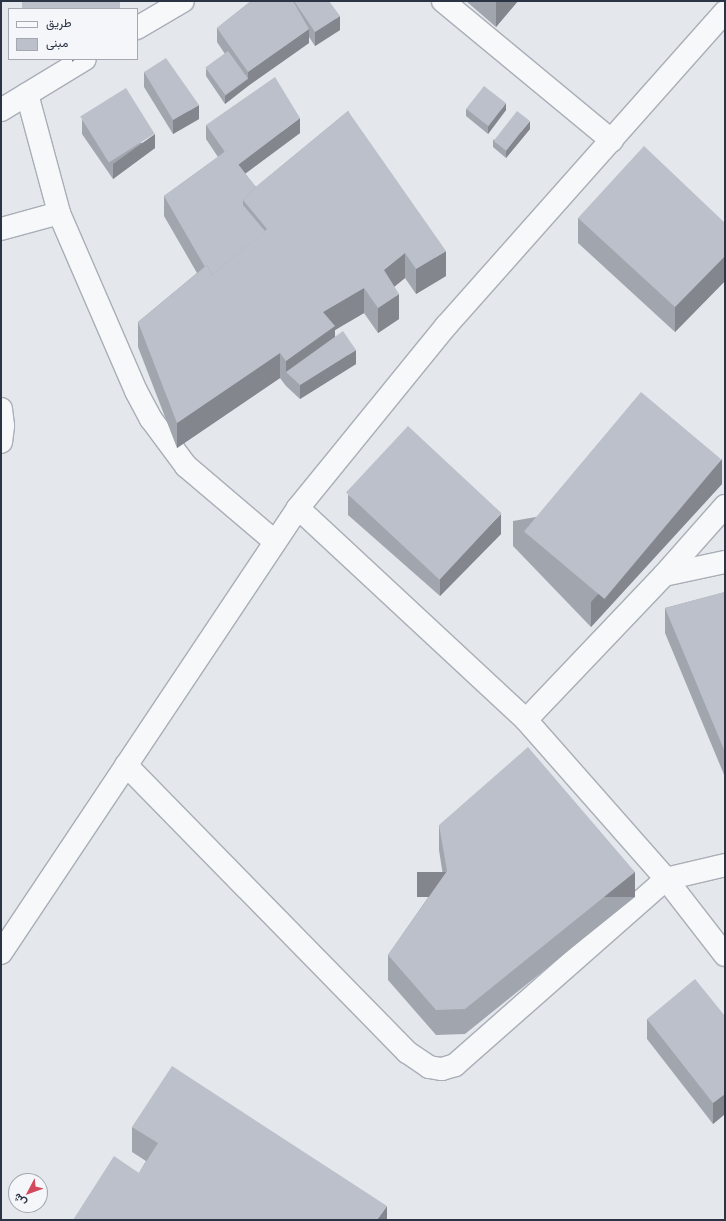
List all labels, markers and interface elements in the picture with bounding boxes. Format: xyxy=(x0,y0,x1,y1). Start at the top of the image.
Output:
legend xyxy=(8,8,138,60)
text: طريق xyxy=(46,15,71,31)
text: مبنى xyxy=(46,35,68,51)
north arrow xyxy=(8,1173,48,1213)
text: ش xyxy=(10,1191,29,1210)

